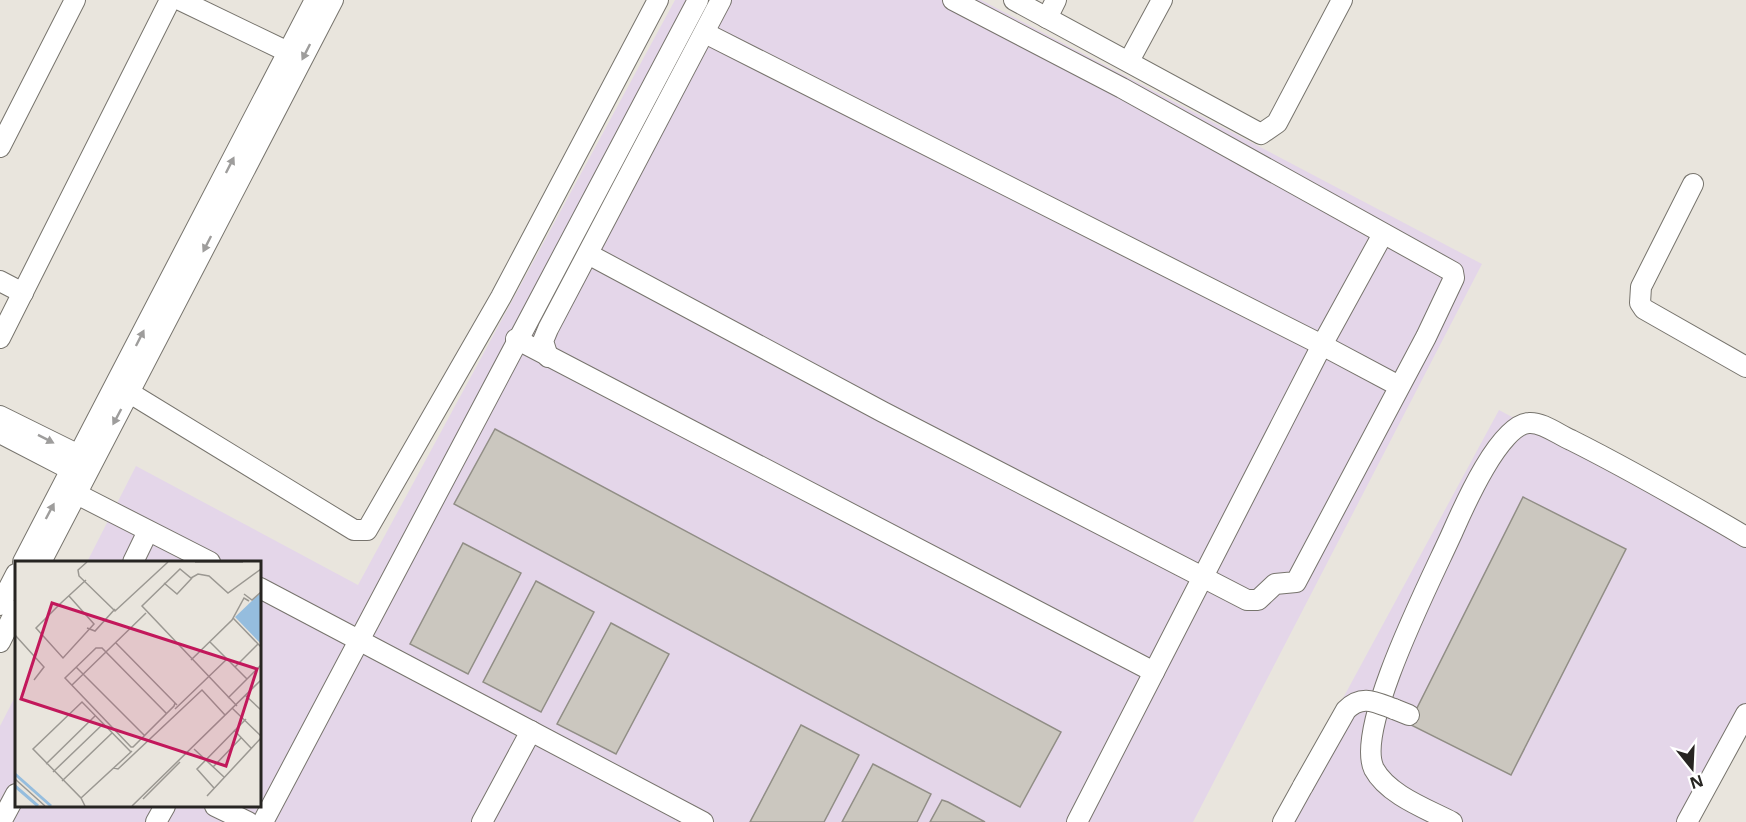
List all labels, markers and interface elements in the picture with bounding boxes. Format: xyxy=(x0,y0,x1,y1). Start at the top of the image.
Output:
one-way arrow xyxy=(301,44,311,61)
one-way arrow xyxy=(225,156,235,173)
one-way arrow xyxy=(202,235,212,252)
one-way arrow xyxy=(135,329,145,346)
one-way arrow xyxy=(112,408,122,425)
one-way arrow xyxy=(38,434,55,444)
one-way arrow xyxy=(45,502,55,519)
inset map xyxy=(15,561,261,807)
north arrow xyxy=(1662,738,1722,798)
text: N xyxy=(1687,770,1706,795)

